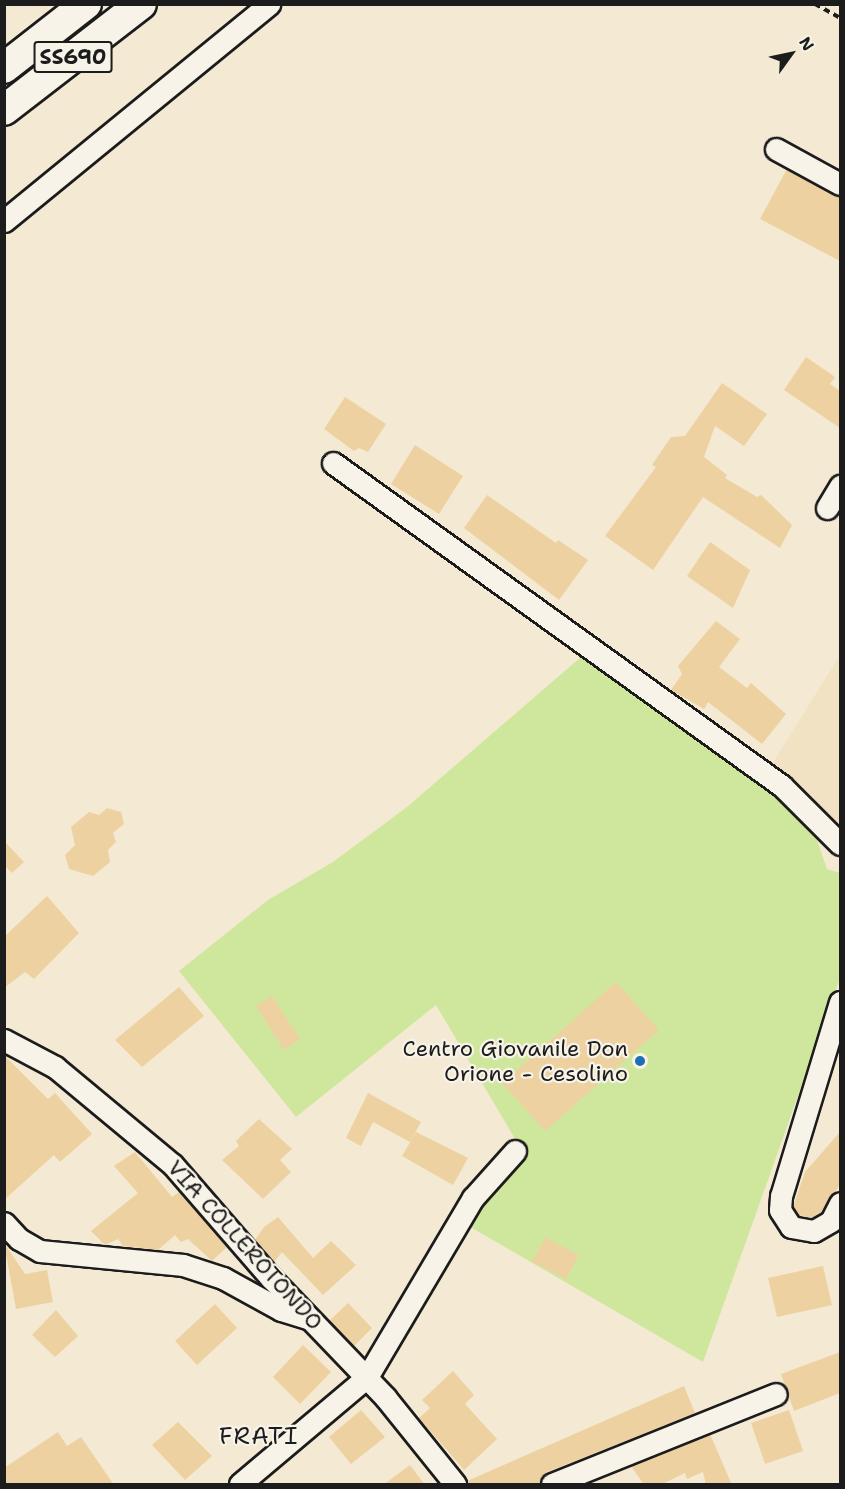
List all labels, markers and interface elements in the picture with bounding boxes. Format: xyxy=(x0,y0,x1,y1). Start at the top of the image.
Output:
north arrow xyxy=(761,24,821,84)
text: N xyxy=(794,33,819,55)
road number: SS690 xyxy=(32,39,113,75)
place label: Centro Giovanile Don Orione - Cesolino xyxy=(403,1035,628,1086)
marker: Centro Giovanile Don Orione - Cesolino xyxy=(633,1054,647,1068)
street label: VIA COLLEROTONDO xyxy=(162,1155,328,1335)
district label: FRATI xyxy=(219,1423,299,1451)

